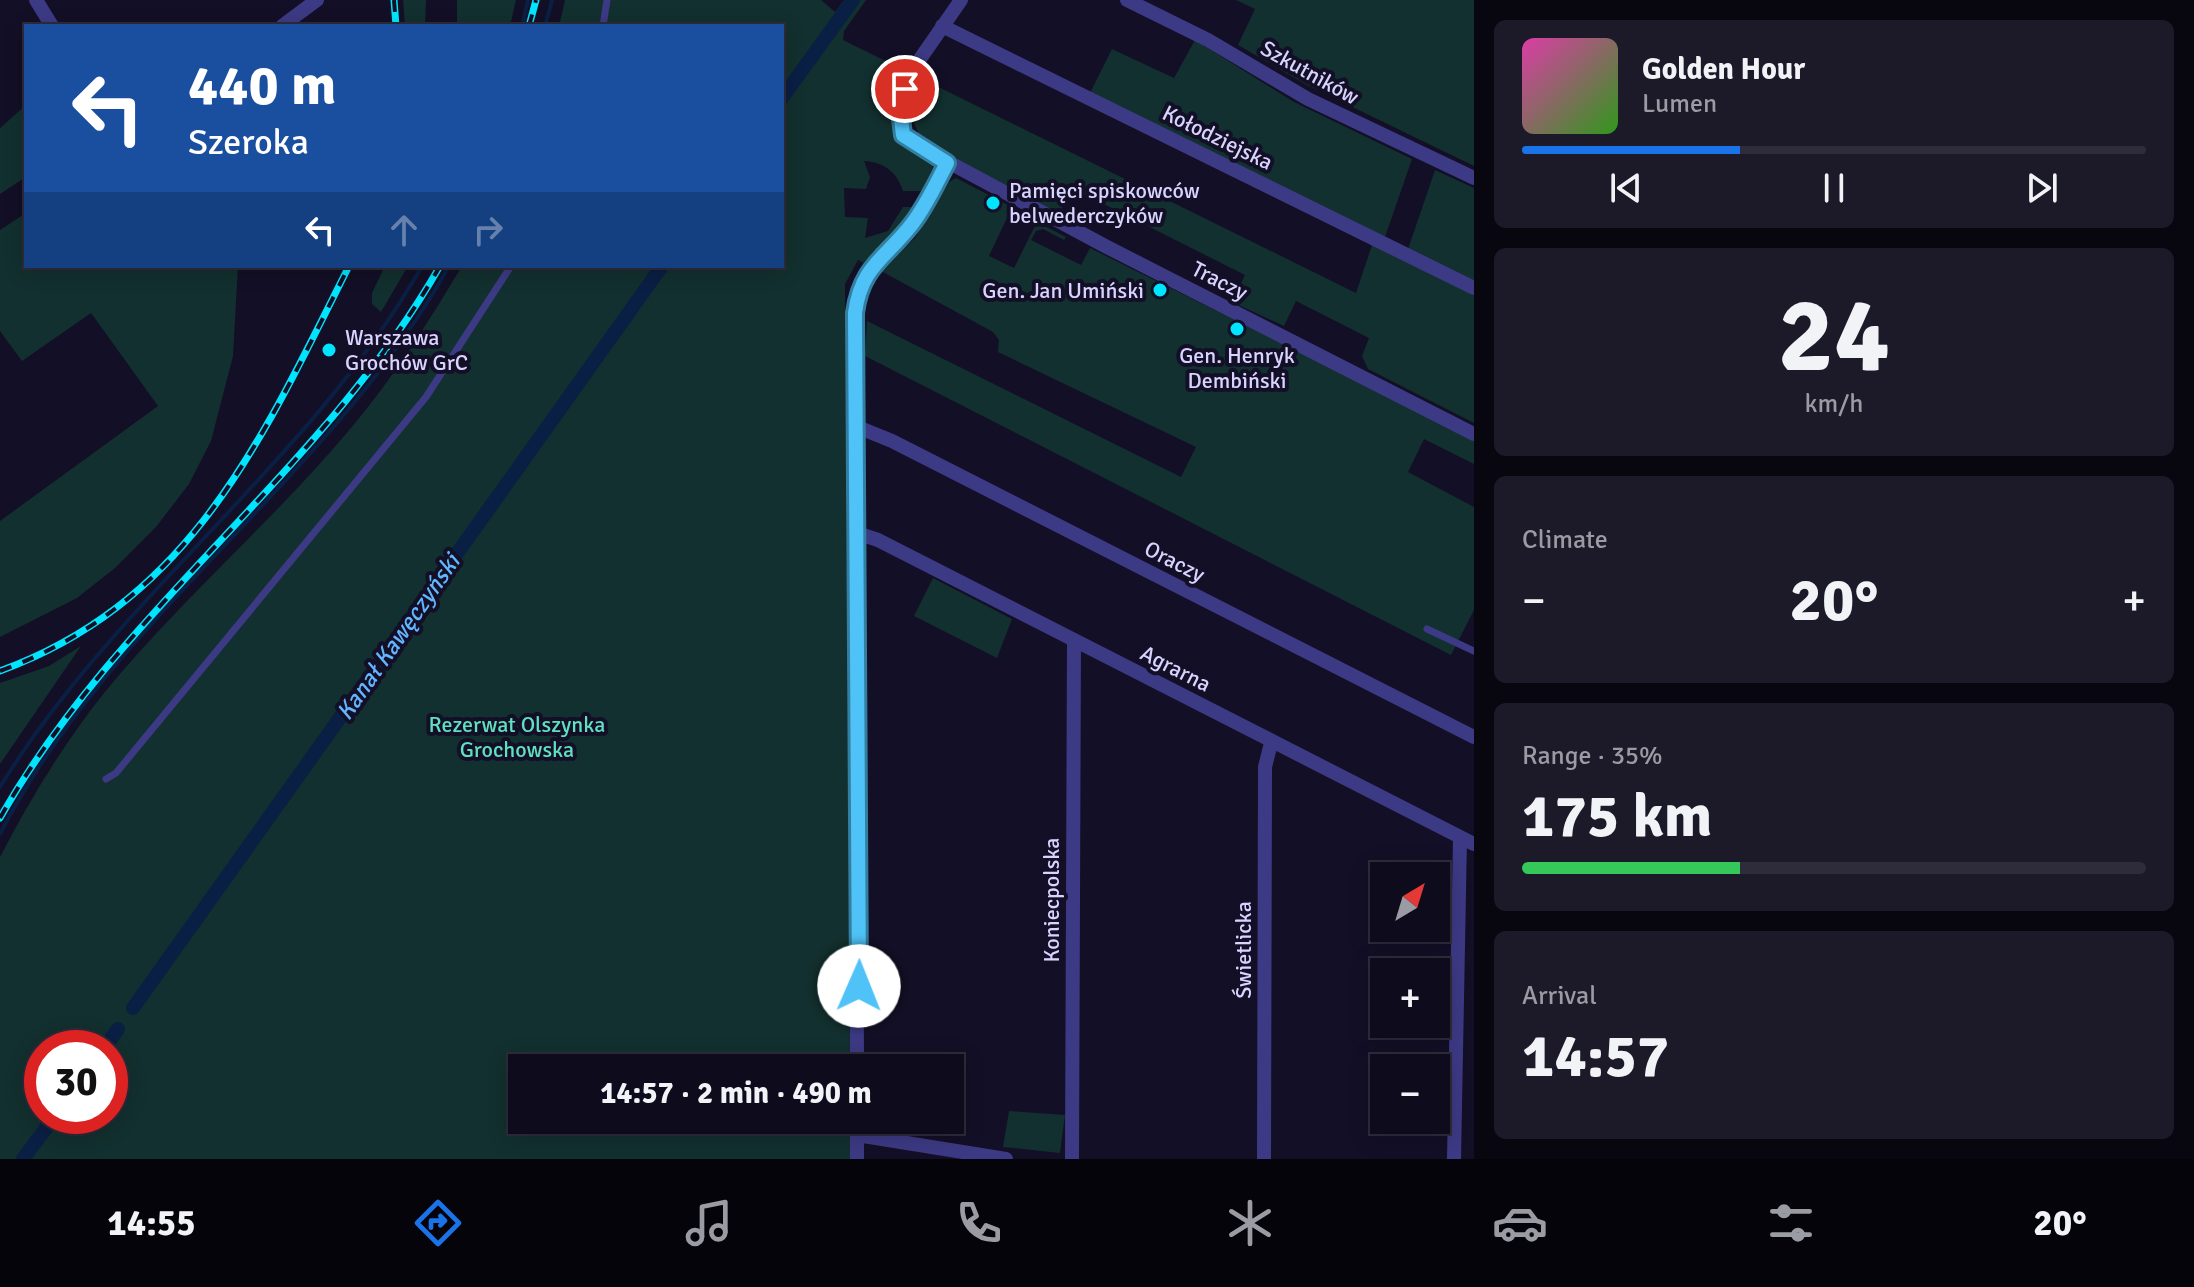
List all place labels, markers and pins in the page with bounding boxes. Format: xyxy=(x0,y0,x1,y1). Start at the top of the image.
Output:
pin xyxy=(871,55,939,123)
place label: Pamięci spiskowców belwederczyków xyxy=(1009,177,1200,229)
marker: Pamięci spiskowców belwederczyków xyxy=(984,194,1002,212)
place label: Gen. Jan Umiński xyxy=(982,277,1144,304)
marker: Gen. Jan Umiński xyxy=(1151,281,1169,299)
marker: Gen. Henryk Dembiński xyxy=(1228,320,1246,338)
place label: Warszawa Grochów GrC xyxy=(345,324,468,376)
marker: Warszawa Grochów GrC xyxy=(320,341,338,359)
place label: Gen. Henryk Dembiński xyxy=(1179,342,1295,394)

